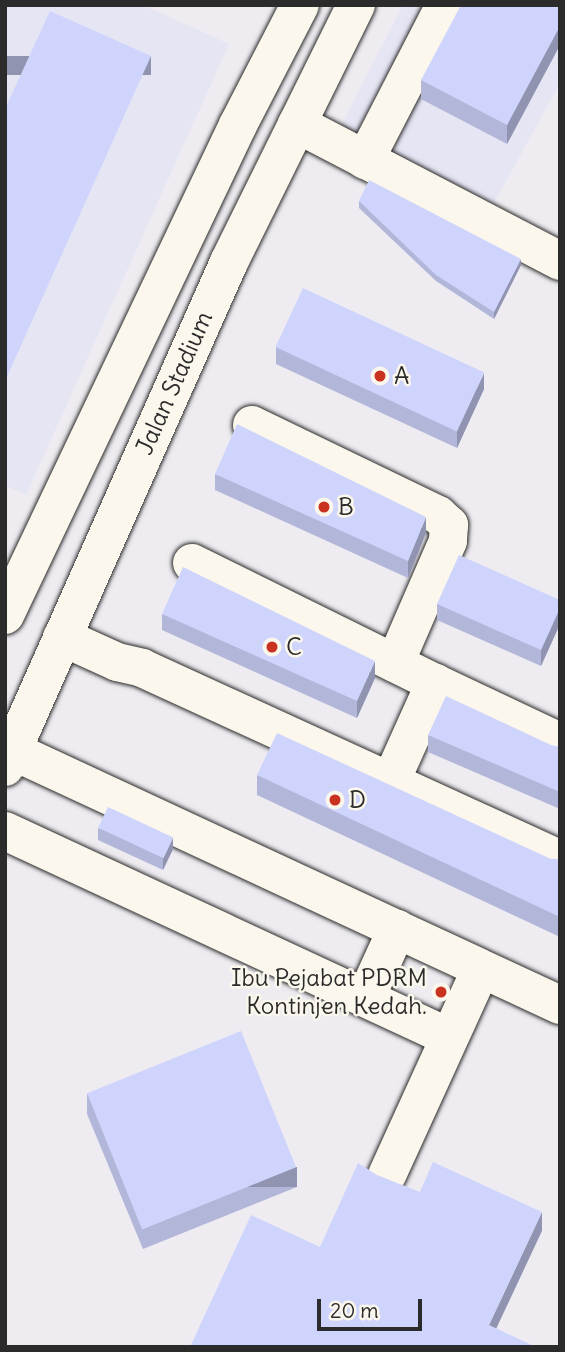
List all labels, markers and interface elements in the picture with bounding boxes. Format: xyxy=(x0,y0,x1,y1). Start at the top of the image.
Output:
street label: Jalan Stadium xyxy=(130,307,218,459)
place label: A xyxy=(394,362,409,390)
marker: A xyxy=(372,368,388,384)
place label: B xyxy=(338,493,354,521)
marker: B xyxy=(316,499,332,515)
place label: C xyxy=(286,633,302,661)
marker: C xyxy=(264,639,280,655)
place label: D xyxy=(349,786,366,814)
marker: D xyxy=(327,792,343,808)
place label: Ibu Pejabat PDRM Kontinjen Kedah. xyxy=(231,964,427,1020)
marker: Ibu Pejabat PDRM Kontinjen Kedah. xyxy=(433,984,449,1000)
scale bar xyxy=(320,1286,425,1330)
text: 20 m xyxy=(330,1297,379,1324)

